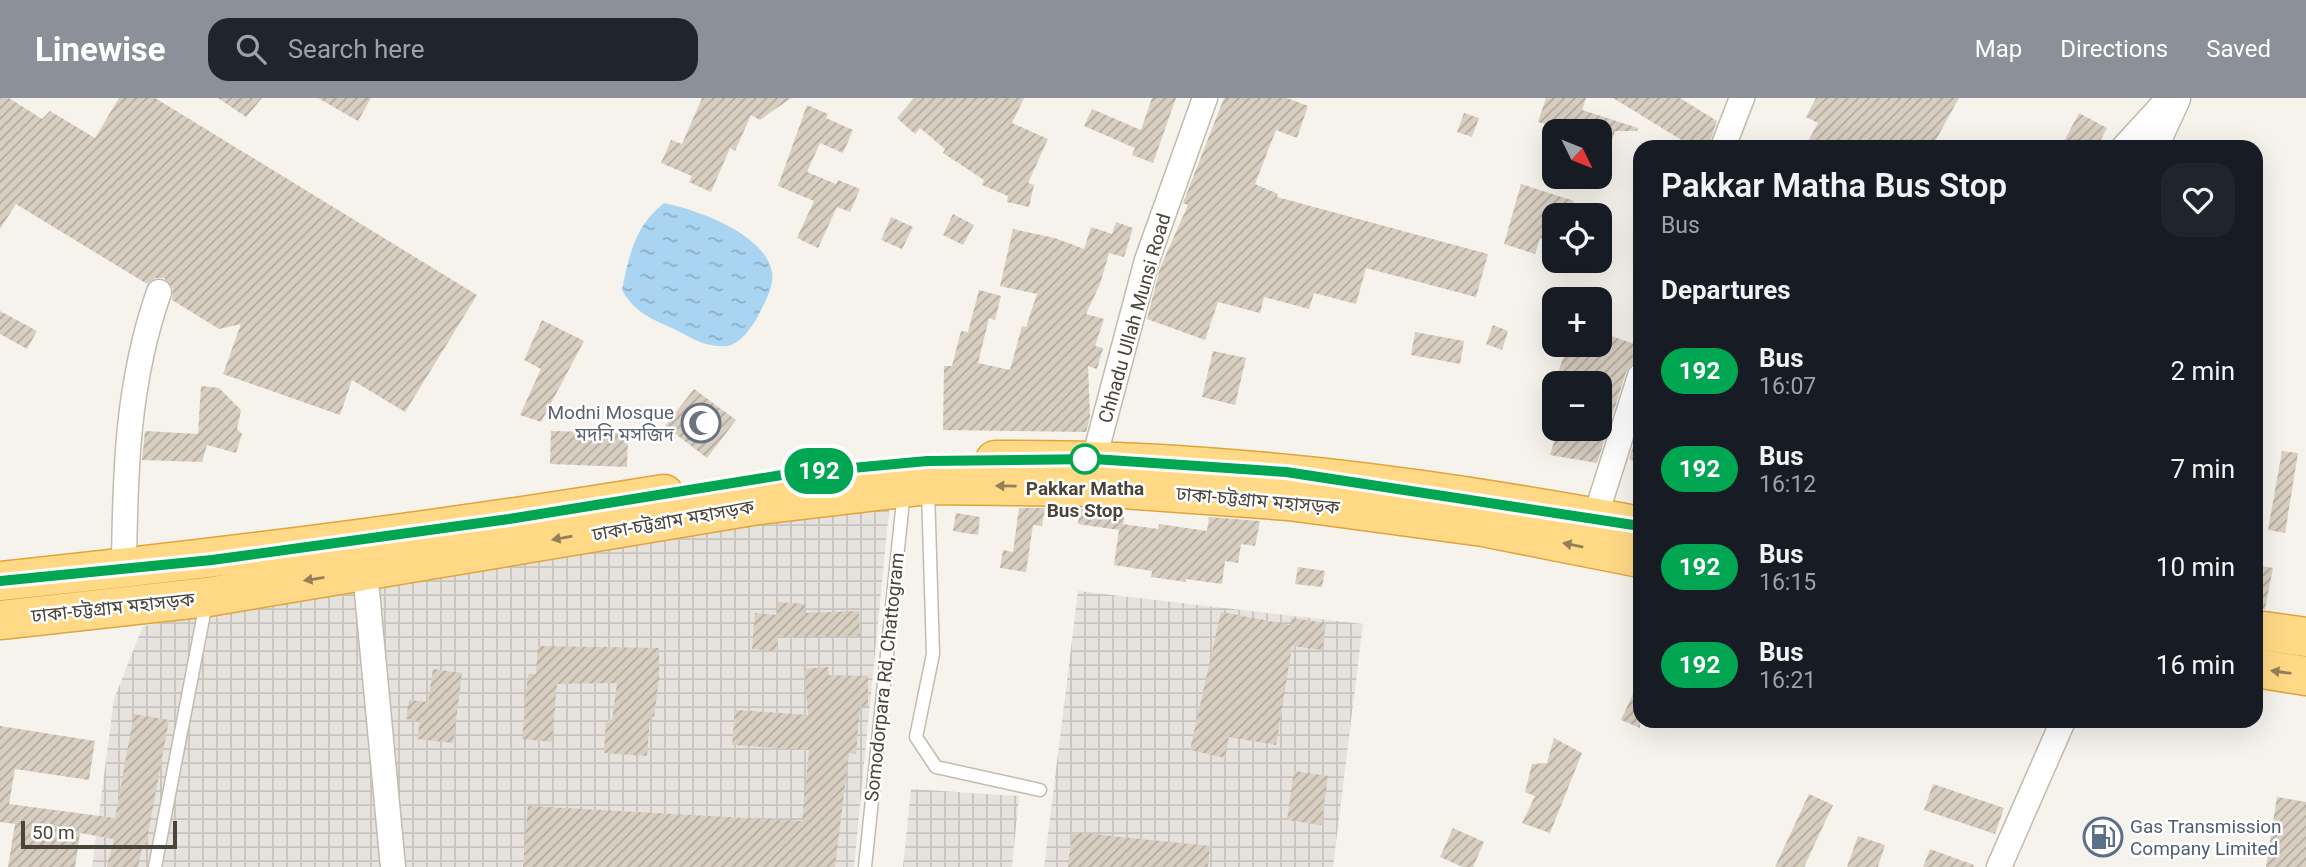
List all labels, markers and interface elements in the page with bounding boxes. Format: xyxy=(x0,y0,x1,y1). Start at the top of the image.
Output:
search box xyxy=(208,18,698,81)
text: Linewise xyxy=(35,30,166,69)
icon: search xyxy=(232,30,270,68)
text: Search here xyxy=(288,34,424,64)
text: Map xyxy=(1975,35,2022,63)
text: Directions xyxy=(2060,35,2168,63)
text: Saved xyxy=(2206,35,2271,63)
north arrow xyxy=(1542,119,1612,189)
map controls xyxy=(1542,119,1612,441)
button: heart xyxy=(2161,163,2235,237)
text: Pakkar Matha Bus Stop xyxy=(1661,166,2007,205)
button: locate xyxy=(1542,203,1612,273)
street label: Chhadu Ullah Munsi Road xyxy=(1094,211,1175,426)
text: Bus xyxy=(1661,212,1700,239)
text: Departures xyxy=(1661,275,1791,305)
button: + xyxy=(1542,287,1612,357)
text: Bus xyxy=(1759,343,1804,373)
text: 2 min xyxy=(2170,356,2235,386)
text: 192 xyxy=(1679,357,1720,385)
button: − xyxy=(1542,371,1612,441)
text: 16:07 xyxy=(1759,373,1816,400)
place label: Modni Mosque মদনি মসজিদ xyxy=(547,401,674,446)
mosque icon: Modni Mosque মদনি মসজিদ xyxy=(680,402,722,444)
text: Bus xyxy=(1759,441,1804,471)
marker: Pakkar Matha Bus Stop xyxy=(1070,444,1100,474)
line badge: 192 xyxy=(779,448,859,494)
text: 7 min xyxy=(2170,454,2235,484)
text: 192 xyxy=(1679,455,1720,483)
text: 192 xyxy=(798,457,840,485)
text: 16:12 xyxy=(1759,471,1816,498)
place label: Pakkar Matha Bus Stop xyxy=(1026,477,1144,522)
one-way arrow xyxy=(995,480,1017,492)
street label: ঢাকা-চট্টগ্রাম মহাসড়ক xyxy=(1174,482,1341,519)
street label: ঢাকা-চট্টগ্রাম মহাসড়ক xyxy=(589,495,757,546)
one-way arrow xyxy=(551,533,573,544)
one-way arrow xyxy=(1562,539,1584,550)
text: Bus xyxy=(1759,539,1804,569)
street label: Somodorpara Rd, Chattogram xyxy=(860,551,909,803)
text: 10 min xyxy=(2156,552,2235,582)
text: 192 xyxy=(1679,553,1720,581)
text: 16:15 xyxy=(1759,569,1816,596)
one-way arrow xyxy=(303,574,325,585)
street label: ঢাকা-চট্টগ্রাম মহাসড়ক xyxy=(29,587,197,628)
text: Bus xyxy=(1759,637,1804,667)
text: 16 min xyxy=(2156,650,2235,680)
text: 192 xyxy=(1679,651,1720,679)
one-way arrow xyxy=(2270,666,2292,677)
text: 16:21 xyxy=(1759,667,1816,694)
place label: Gas Transmission Company Limited xyxy=(2130,815,2282,860)
fuel station icon: Gas Transmission Company Limited xyxy=(2082,816,2124,858)
scale bar xyxy=(21,818,177,850)
text: 50 m xyxy=(32,821,75,844)

